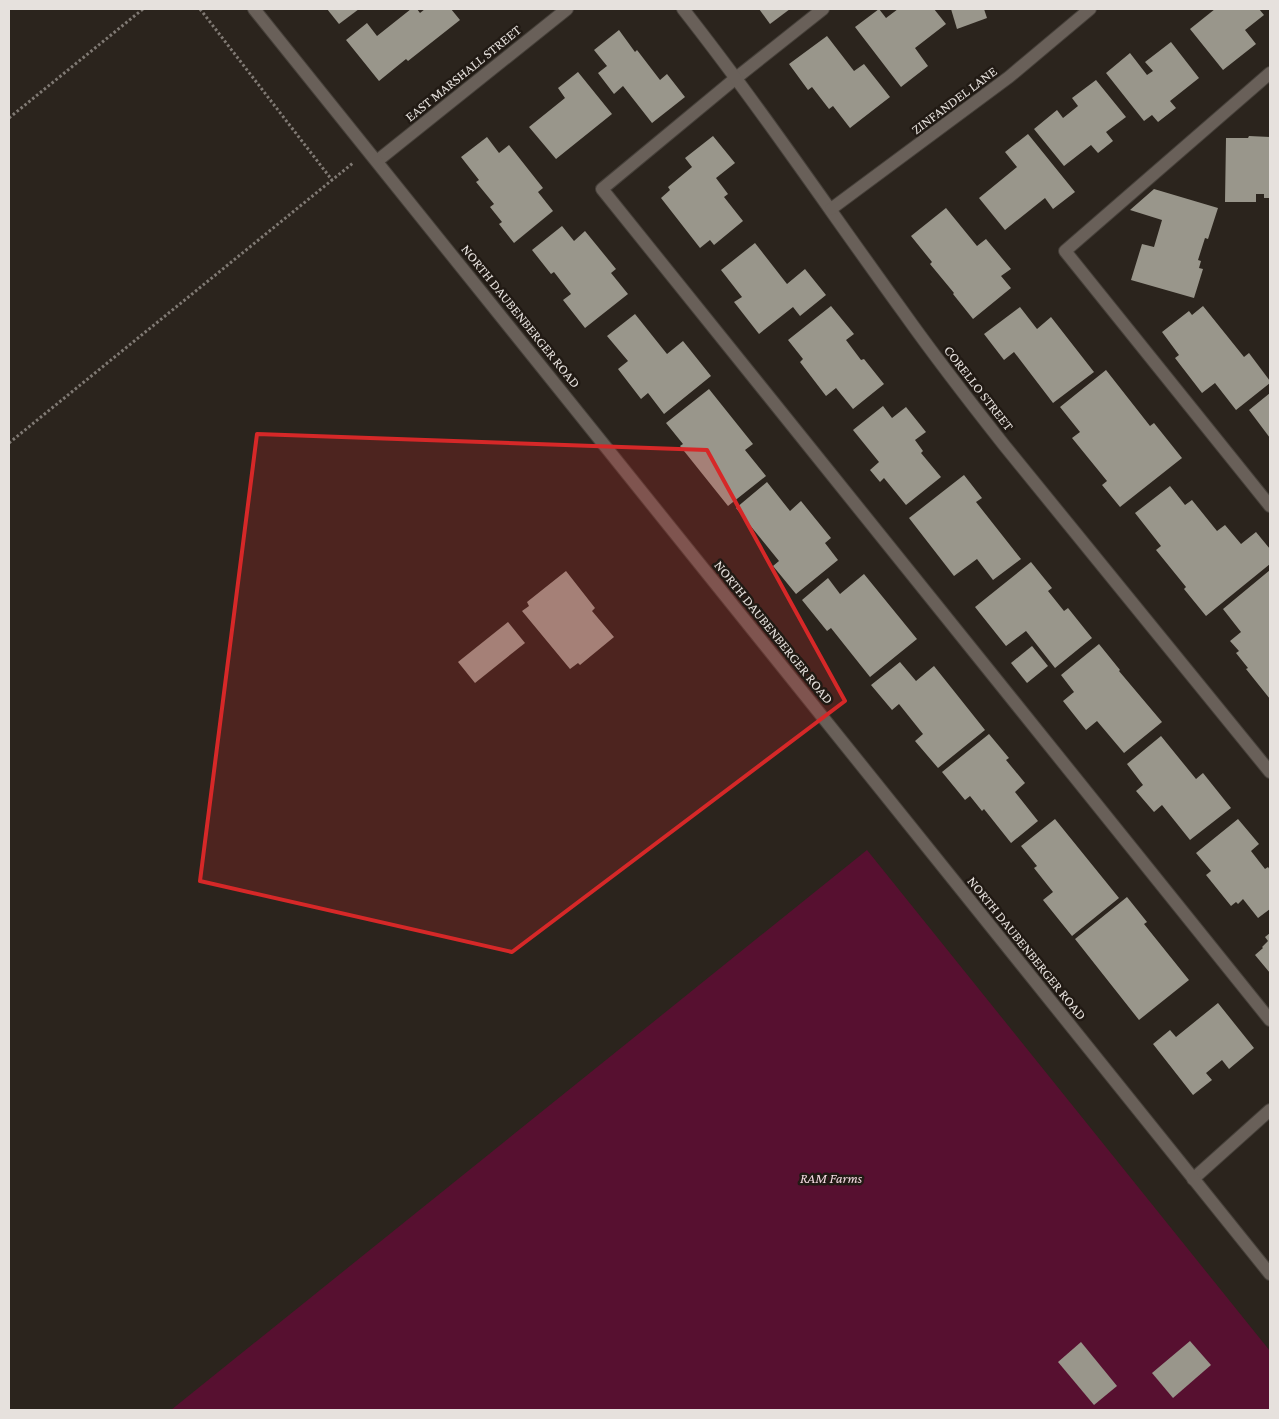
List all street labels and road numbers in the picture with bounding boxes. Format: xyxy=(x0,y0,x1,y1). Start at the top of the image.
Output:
street label: EAST MARSHALL STREET xyxy=(402,21,524,125)
street label: ZINFANDEL LANE xyxy=(908,62,1000,137)
street label: NORTH DAUBENBERGER ROAD xyxy=(458,241,584,391)
street label: CORELLO STREET xyxy=(941,342,1017,434)
street label: NORTH DAUBENBERGER ROAD xyxy=(711,557,837,707)
street label: NORTH DAUBENBERGER ROAD xyxy=(964,873,1090,1023)

